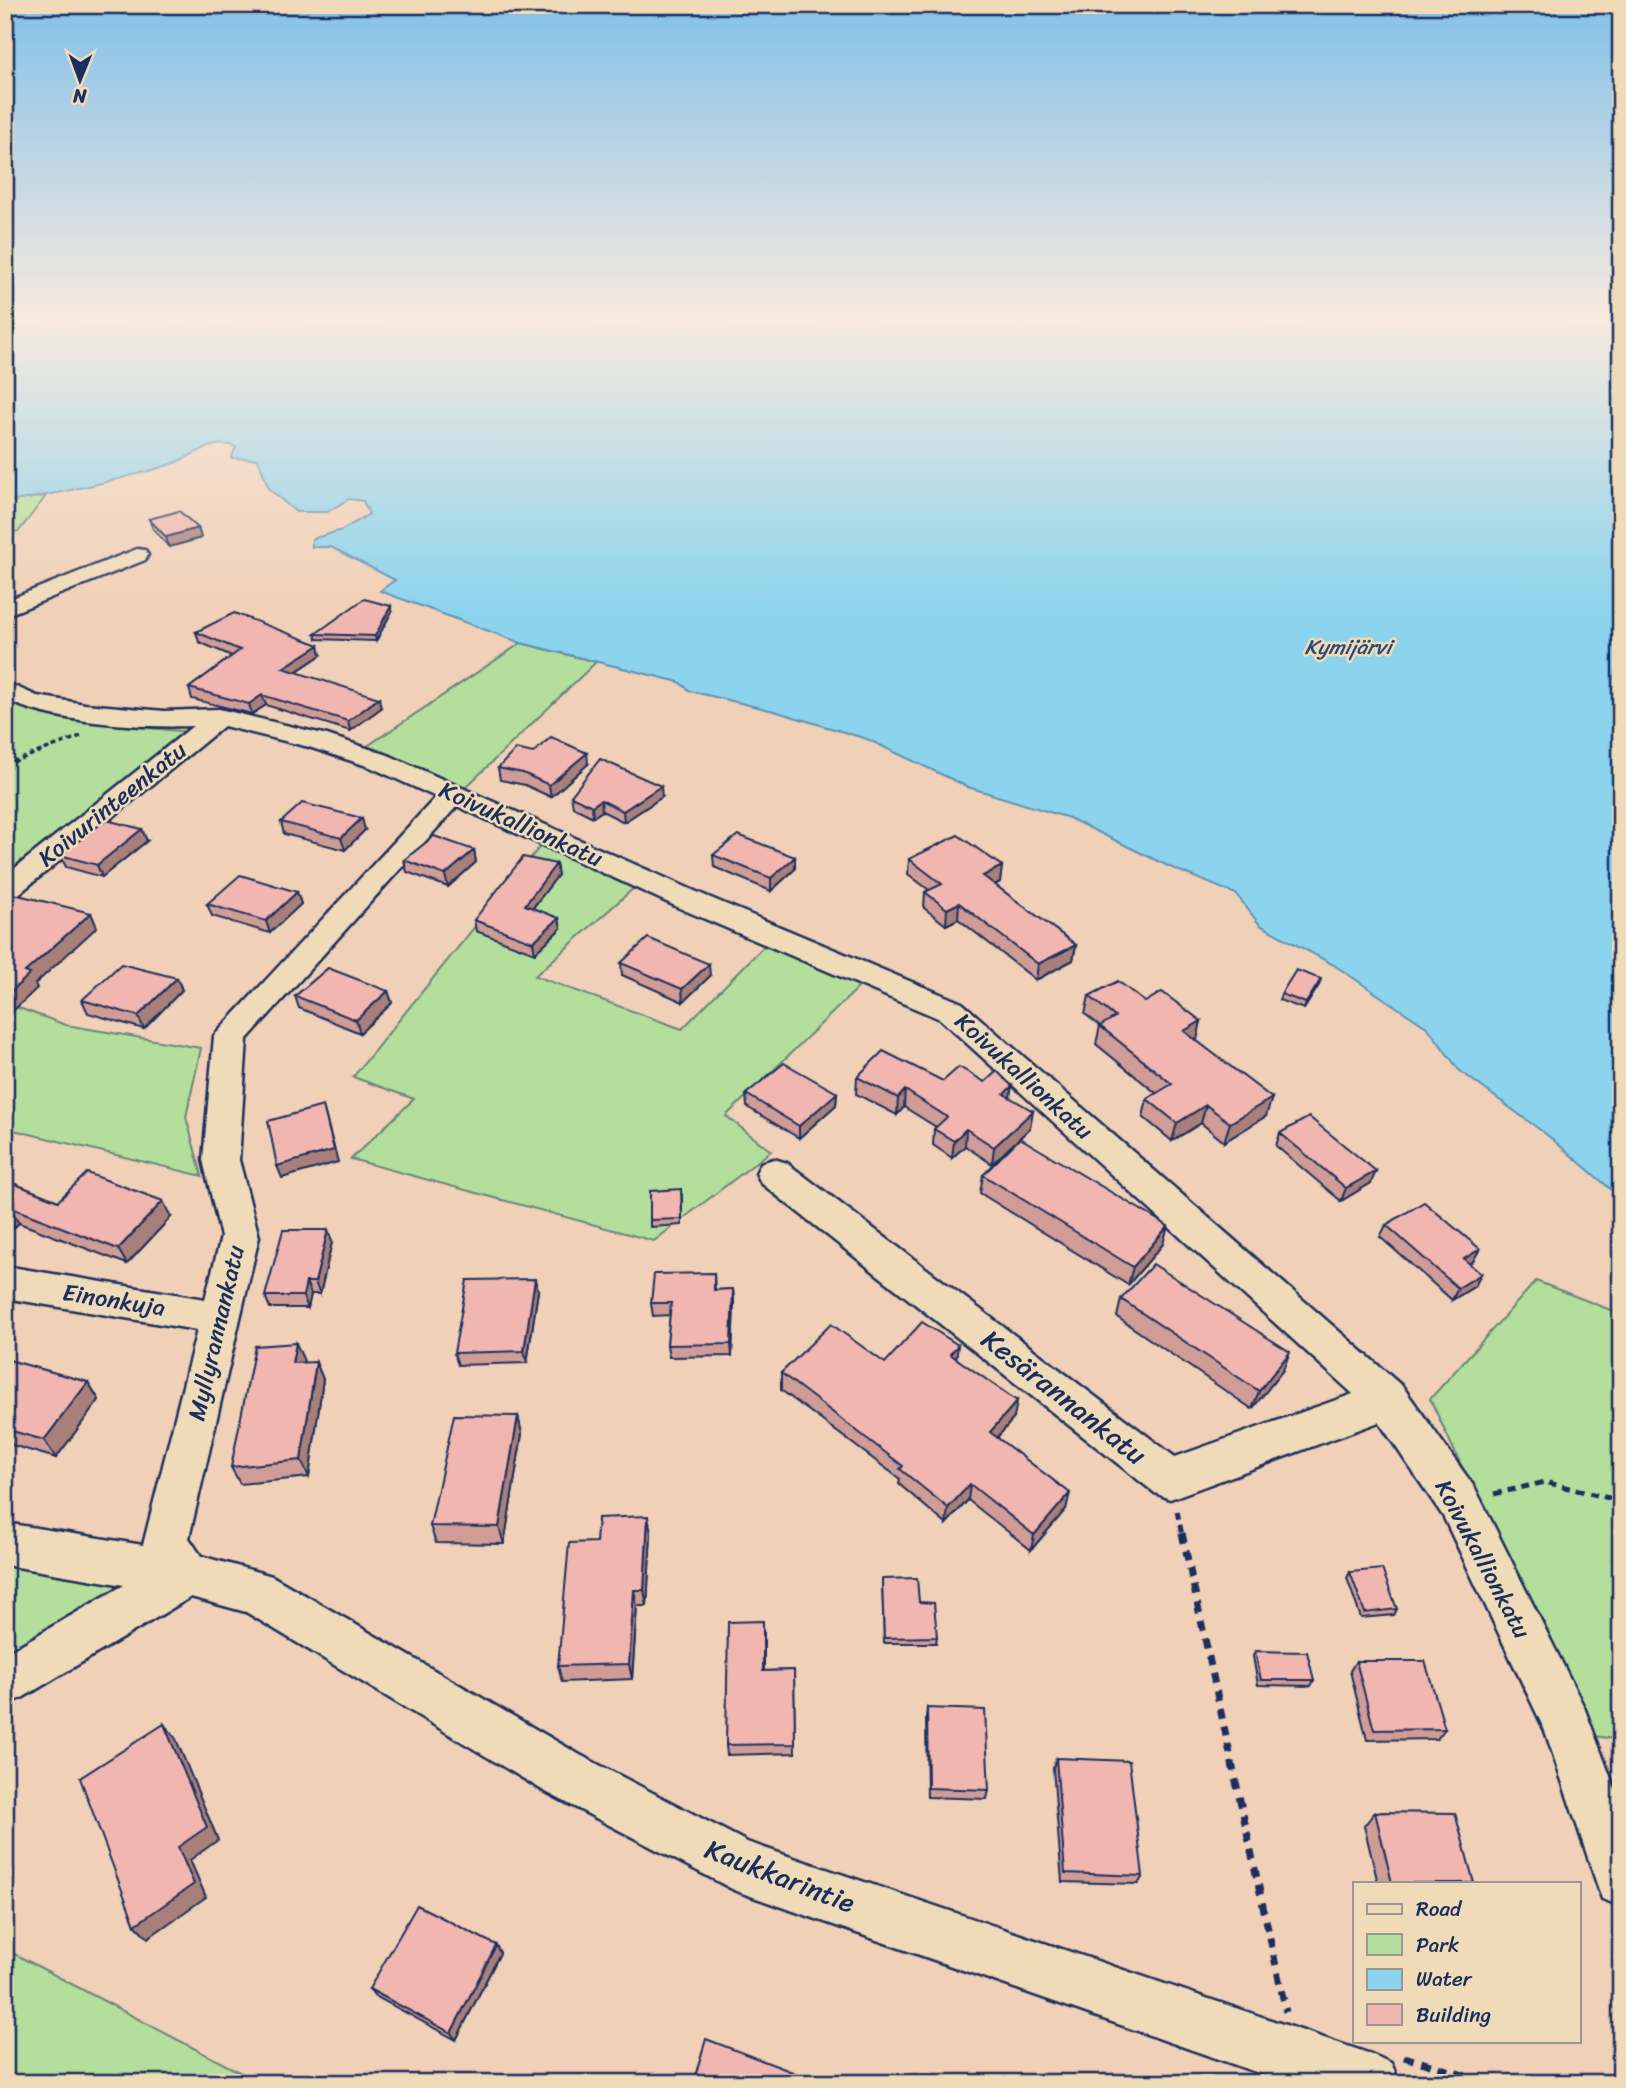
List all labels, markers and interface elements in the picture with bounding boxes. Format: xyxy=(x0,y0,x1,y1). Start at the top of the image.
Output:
north arrow xyxy=(46,46,116,116)
text: N xyxy=(72,80,88,113)
water label: Kymijärvi xyxy=(1305,628,1395,666)
street label: Koivurinteenkatu xyxy=(28,730,196,878)
street label: Koivukallionkatu xyxy=(432,769,610,879)
street label: Koivukallionkatu xyxy=(945,1002,1103,1150)
street label: Myllyrannankatu xyxy=(175,1241,257,1425)
street label: Einonkuja xyxy=(60,1271,168,1329)
street label: Kesärannankatu xyxy=(970,1316,1158,1478)
street label: Koivukallionkatu xyxy=(1423,1472,1543,1646)
street label: Kaukkarintie xyxy=(698,1825,862,1927)
legend xyxy=(1353,1882,1580,2042)
text: Road xyxy=(1416,1890,1463,1928)
text: Park xyxy=(1416,1926,1459,1964)
text: Water xyxy=(1416,1960,1473,1998)
text: Building xyxy=(1416,1996,1492,2034)

